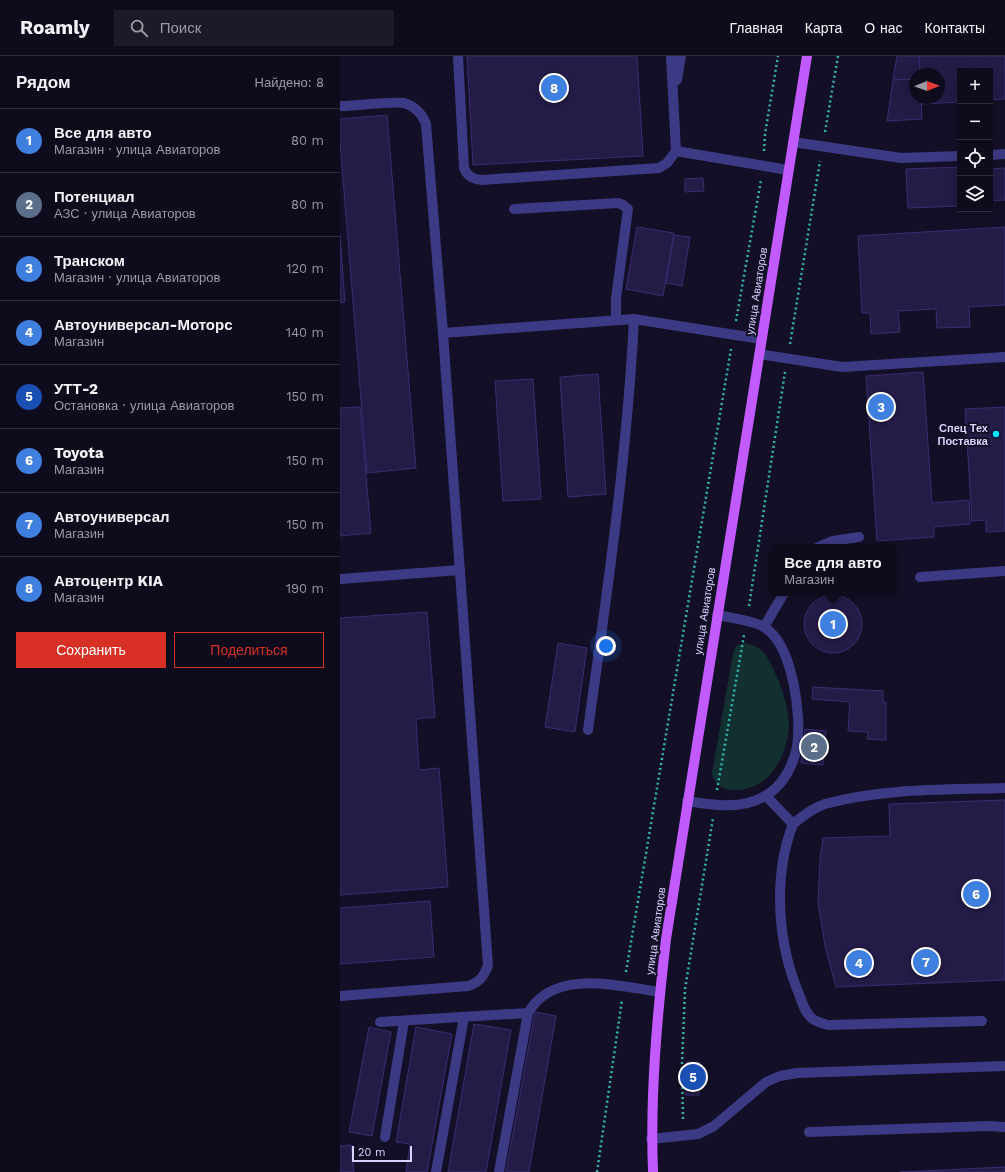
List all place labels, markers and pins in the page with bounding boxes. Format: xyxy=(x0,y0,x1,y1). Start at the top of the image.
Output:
pin: 8 xyxy=(541,73,567,103)
pin: 3 xyxy=(868,392,894,422)
place label: Спец Тех Поставка xyxy=(938,422,989,448)
marker: Спец Тех Поставка xyxy=(991,429,1001,439)
pin: 1 xyxy=(820,609,846,639)
pin: 2 xyxy=(801,732,827,762)
pin: 6 xyxy=(963,879,989,909)
pin: 7 xyxy=(913,947,939,977)
pin: 4 xyxy=(846,948,872,978)
pin: 5 xyxy=(680,1062,706,1092)

